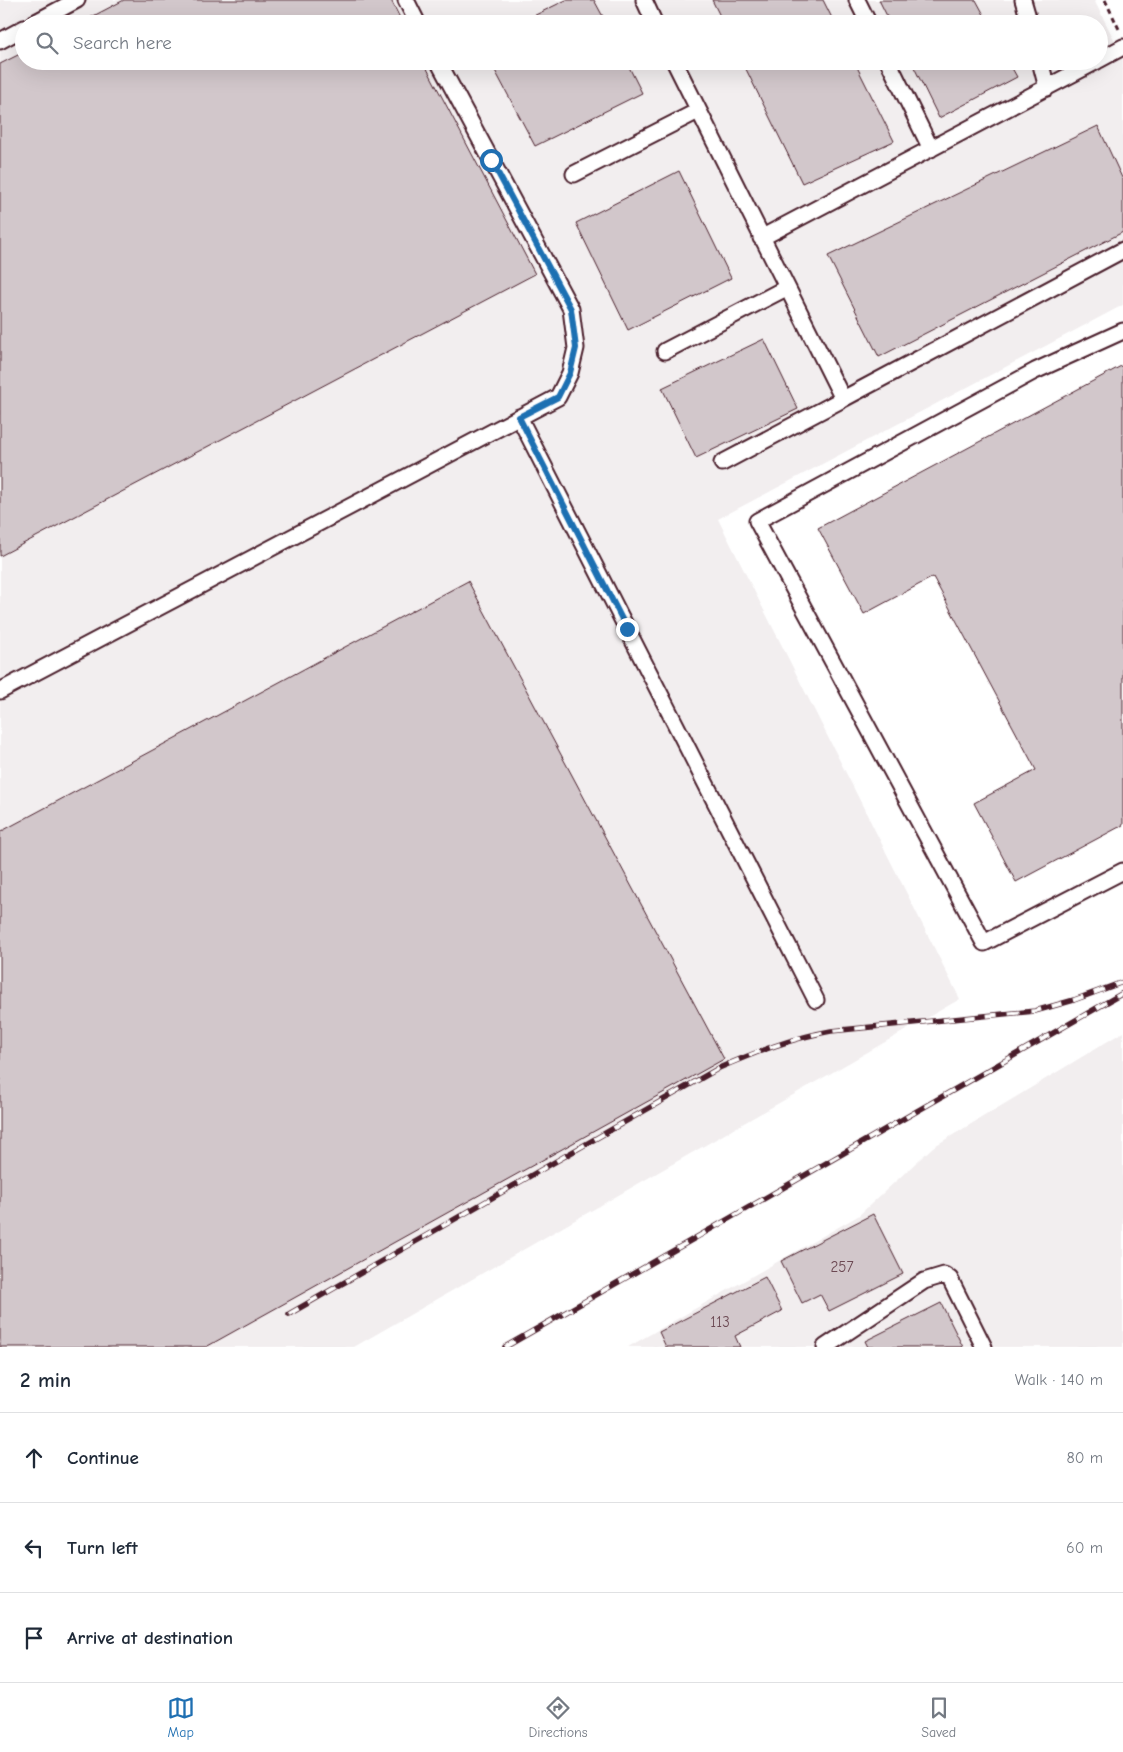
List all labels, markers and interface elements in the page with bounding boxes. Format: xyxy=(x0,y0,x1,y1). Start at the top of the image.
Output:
search box xyxy=(15,15,1108,70)
icon: search xyxy=(33,29,61,57)
text: Search here xyxy=(73,32,172,54)
route start xyxy=(480,149,503,172)
route end xyxy=(616,618,639,641)
house number: 257 xyxy=(830,1258,854,1276)
house number: 113 xyxy=(710,1313,730,1331)
text: 2 min xyxy=(20,1368,71,1392)
text: Walk · 140 m xyxy=(1015,1371,1103,1389)
icon: ahead xyxy=(20,1444,48,1472)
text: Continue xyxy=(67,1447,139,1469)
text: 80 m xyxy=(1066,1449,1103,1467)
icon: left xyxy=(20,1534,48,1562)
text: Turn left xyxy=(67,1537,138,1559)
text: 60 m xyxy=(1066,1539,1103,1557)
icon: arrive xyxy=(20,1624,48,1652)
text: Arrive at destination xyxy=(67,1627,233,1649)
tab: Map xyxy=(167,1694,195,1741)
tab: Directions xyxy=(528,1694,588,1741)
tab: Saved xyxy=(921,1694,956,1741)

